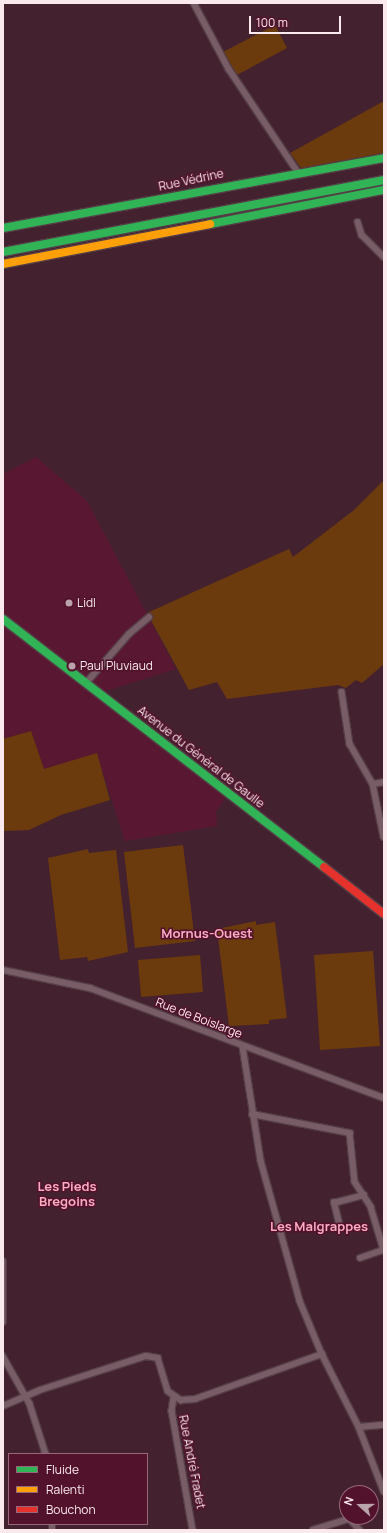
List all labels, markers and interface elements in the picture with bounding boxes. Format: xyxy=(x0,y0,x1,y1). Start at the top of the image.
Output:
scale bar xyxy=(251,8,343,34)
text: 100 m xyxy=(256,14,288,31)
street label: Rue Védrine xyxy=(157,166,225,194)
place label: Lidl xyxy=(77,596,96,610)
marker: Lidl xyxy=(64,598,74,608)
place label: Paul Pluviaud xyxy=(80,659,153,673)
marker: Paul Pluviaud xyxy=(67,661,77,671)
street label: Avenue du Général de Gaulle xyxy=(135,703,267,811)
district label: Mornus-Ouest xyxy=(161,925,253,941)
street label: Rue de Boislarge xyxy=(154,995,244,1041)
district label: Les Pieds Bregoins xyxy=(37,1179,97,1210)
district label: Les Malgrappes xyxy=(270,1218,368,1234)
street label: Rue André Fradet xyxy=(176,1414,208,1510)
legend xyxy=(8,1453,148,1525)
text: Fluide xyxy=(46,1461,79,1478)
text: Ralenti xyxy=(46,1481,85,1498)
north arrow xyxy=(339,1485,379,1525)
text: N xyxy=(340,1495,357,1507)
text: Bouchon xyxy=(46,1501,96,1518)

